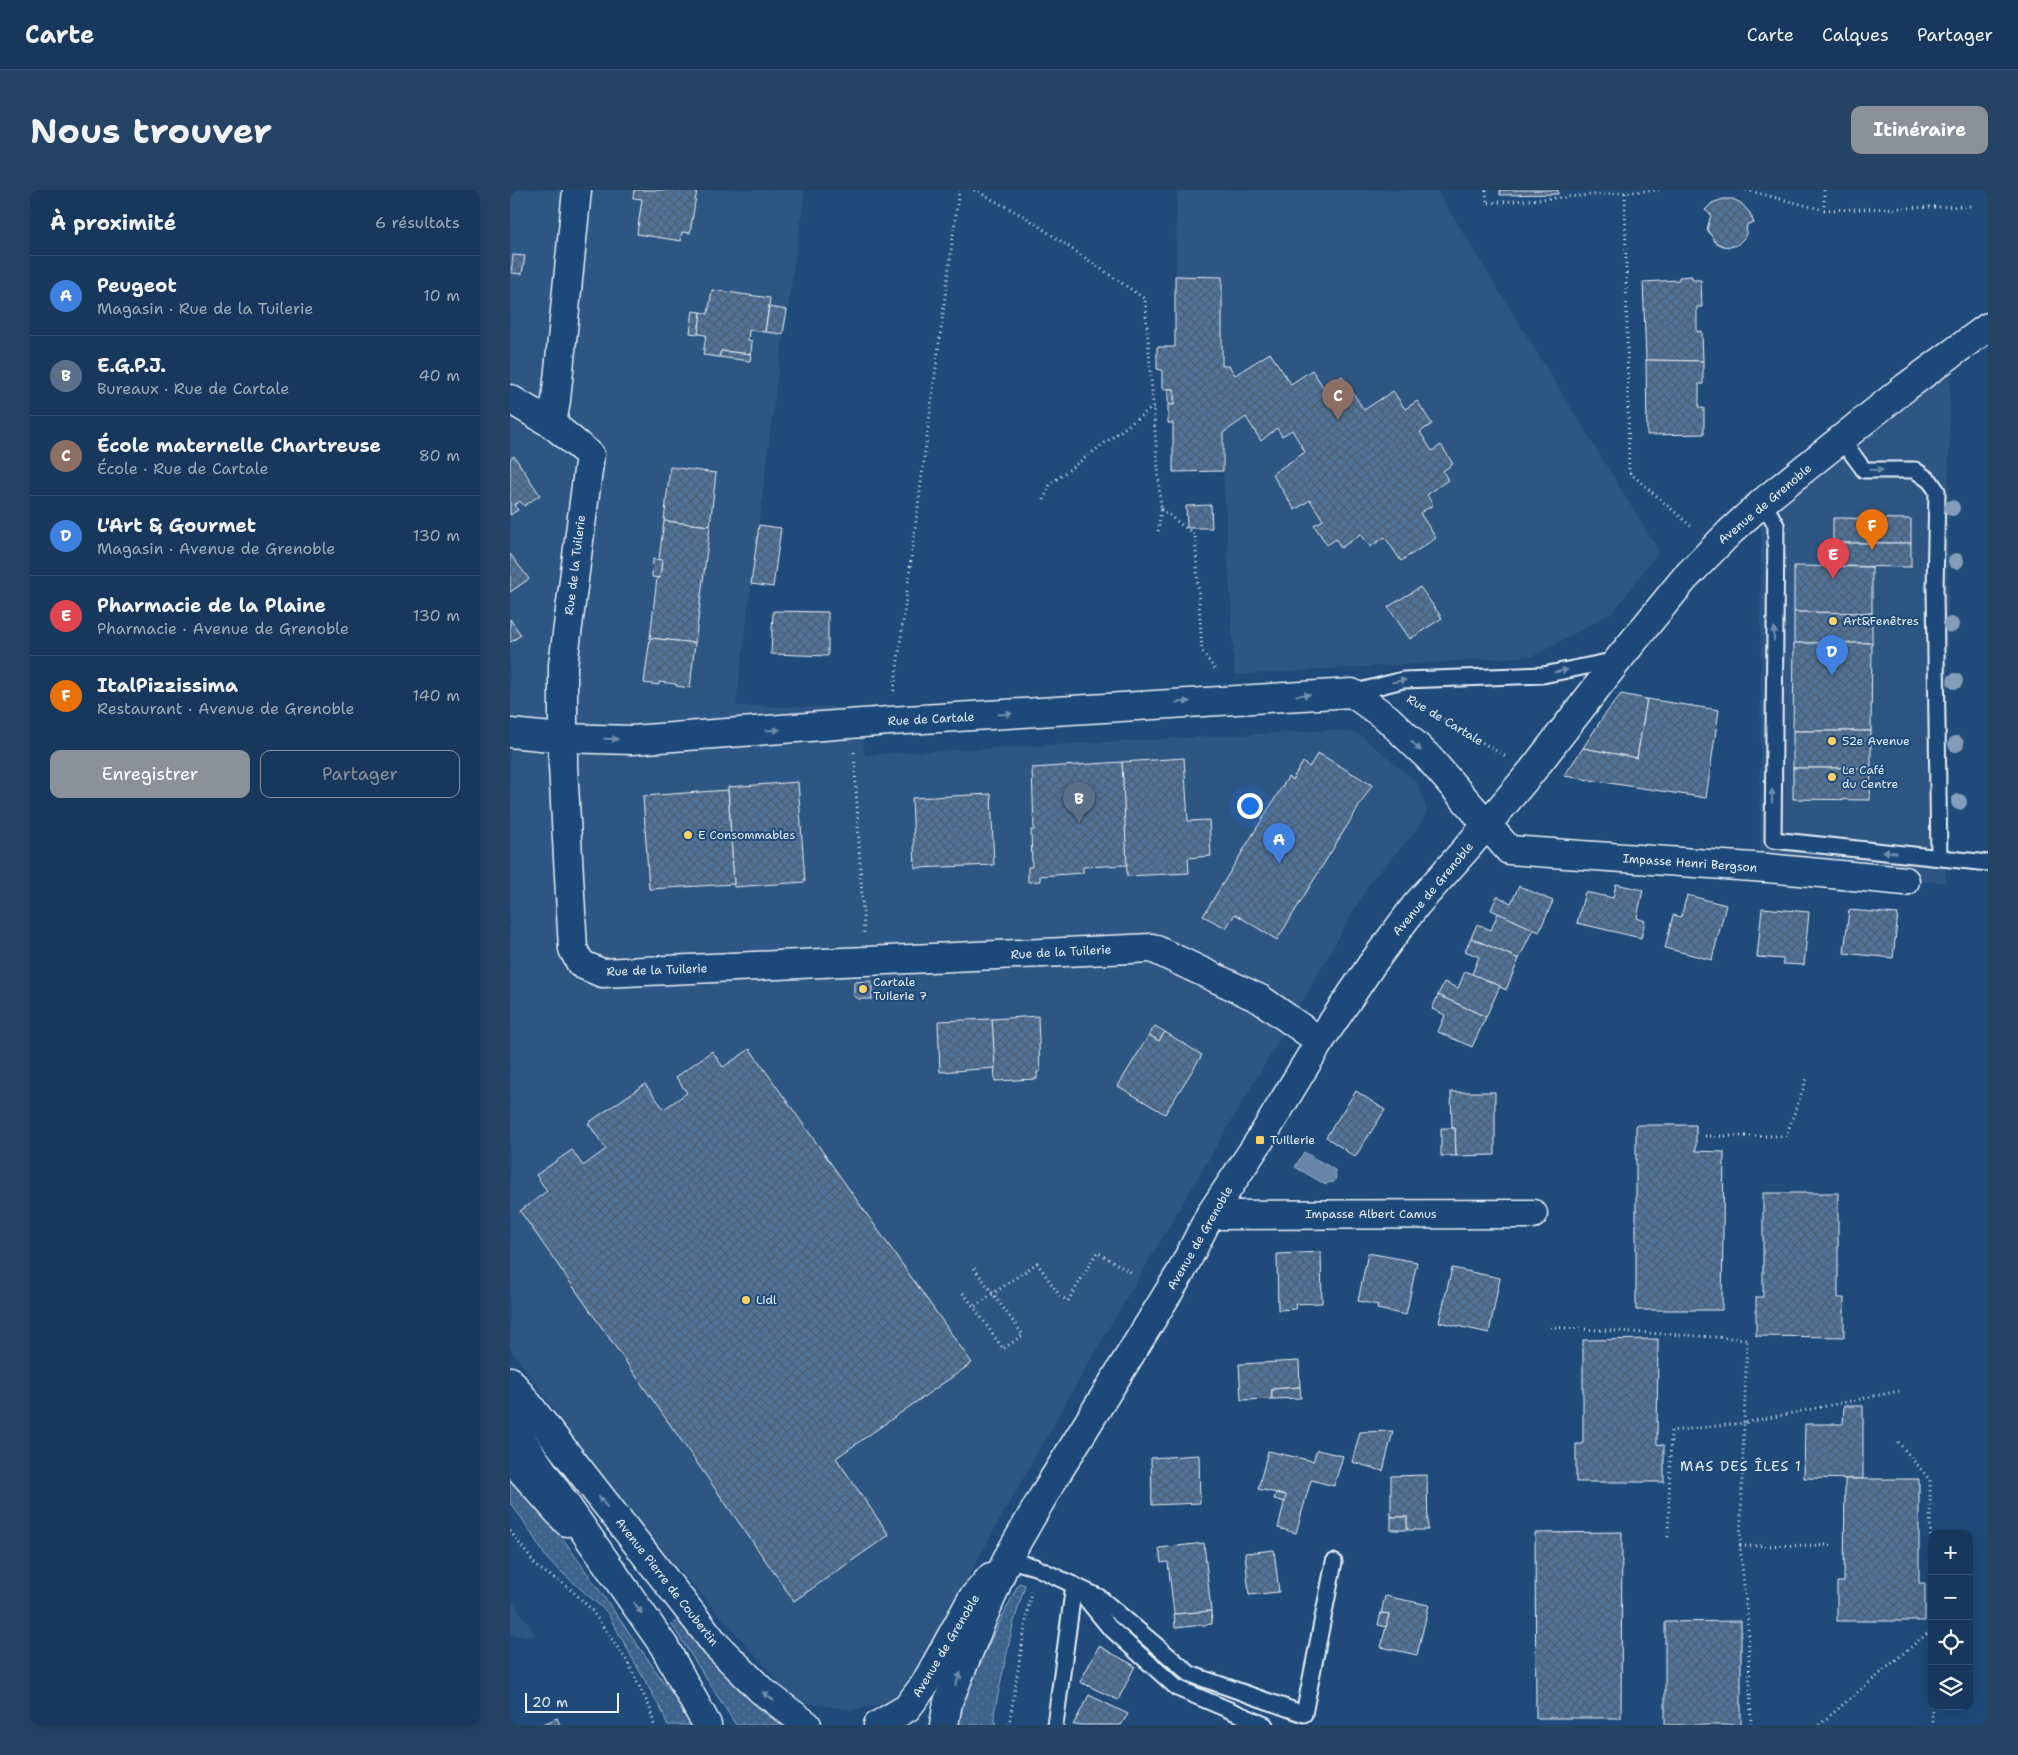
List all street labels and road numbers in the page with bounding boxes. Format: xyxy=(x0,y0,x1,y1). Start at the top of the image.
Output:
street label: Avenue de Grenoble xyxy=(1715,460,1815,548)
street label: Rue de la Tuilerie xyxy=(561,514,589,616)
street label: Rue de Cartale xyxy=(1404,691,1486,749)
street label: Rue de Cartale xyxy=(887,709,975,729)
street label: Avenue de Grenoble xyxy=(1389,839,1477,939)
street label: Impasse Henri Bergson xyxy=(1622,850,1758,876)
street label: Rue de la Tuilerie xyxy=(1010,941,1112,963)
street label: Rue de la Tuilerie xyxy=(606,960,708,980)
street label: Avenue de Grenoble xyxy=(1164,1183,1236,1293)
street label: Impasse Albert Camus xyxy=(1305,1206,1437,1222)
street label: Avenue Pierre de Coubertin xyxy=(612,1515,722,1649)
street label: Avenue de Grenoble xyxy=(909,1591,983,1700)

